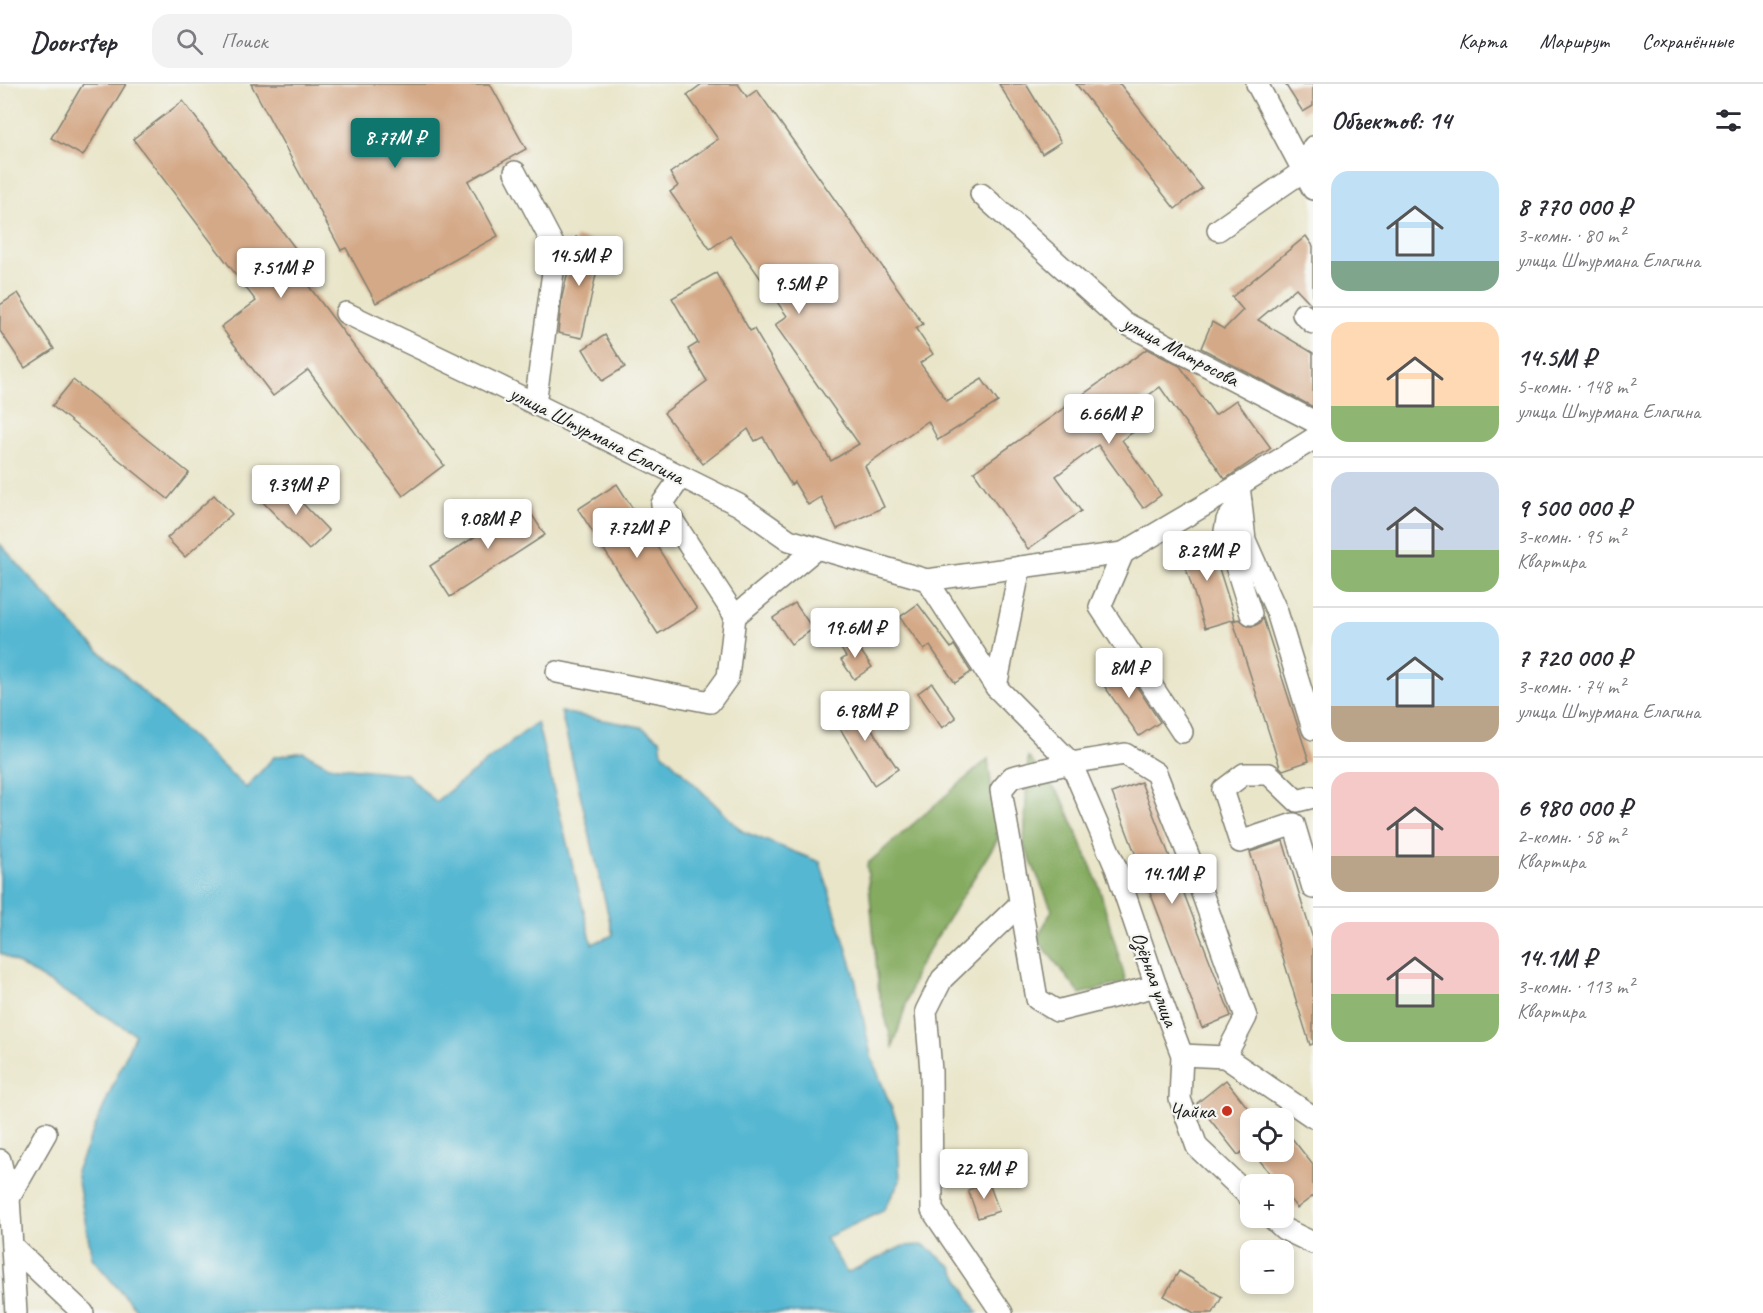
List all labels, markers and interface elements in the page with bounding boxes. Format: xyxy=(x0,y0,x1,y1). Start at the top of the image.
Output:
search box xyxy=(152,14,572,68)
text: Doorstep xyxy=(30,24,116,59)
icon: search xyxy=(173,25,206,58)
text: Поиск xyxy=(221,27,268,55)
text: Карта xyxy=(1458,28,1507,54)
text: Маршрут xyxy=(1540,28,1609,54)
text: Сохранённые xyxy=(1642,28,1733,54)
text: Объектов: 14 xyxy=(1331,104,1451,137)
icon: filters xyxy=(1712,104,1745,137)
pin: 8.77M ₽ xyxy=(340,118,450,169)
text: 8.77M ₽ xyxy=(365,125,425,150)
text: 8 770 000 ₽ xyxy=(1517,190,1631,223)
icon: home xyxy=(1379,195,1451,267)
text: 3-комн. · 80 m² xyxy=(1517,223,1625,248)
pin: 14.5M ₽ xyxy=(524,236,634,287)
text: 14.5M ₽ xyxy=(549,243,609,268)
pin: 7.51M ₽ xyxy=(226,248,336,299)
text: улица Штурмана Елагина xyxy=(1517,248,1700,273)
text: 7.51M ₽ xyxy=(251,255,311,280)
pin: 9.5M ₽ xyxy=(750,264,848,315)
text: 9.5M ₽ xyxy=(773,271,825,296)
street label: улица Матросова xyxy=(1117,309,1245,393)
text: 14.5M ₽ xyxy=(1517,341,1596,374)
icon: home xyxy=(1379,346,1451,418)
text: 5-комн. · 148 m² xyxy=(1517,374,1634,399)
street label: улица Штурмана Елагина xyxy=(504,379,691,491)
pin: 6.66M ₽ xyxy=(1054,394,1164,445)
text: улица Штурмана Елагина xyxy=(1517,399,1700,424)
text: 6.66M ₽ xyxy=(1078,401,1140,426)
pin: 9.39M ₽ xyxy=(241,465,351,516)
text: 9.39M ₽ xyxy=(266,472,326,497)
text: 9 500 000 ₽ xyxy=(1517,491,1631,524)
icon: home xyxy=(1379,496,1451,568)
pin: 9.08M ₽ xyxy=(433,499,543,550)
text: 9.08M ₽ xyxy=(458,506,518,531)
pin: 7.72M ₽ xyxy=(582,508,692,559)
text: 7.72M ₽ xyxy=(607,515,667,540)
text: 3-комн. · 95 m² xyxy=(1517,524,1625,549)
pin: 8.29M ₽ xyxy=(1152,531,1262,582)
text: 8.29M ₽ xyxy=(1177,538,1237,563)
text: Квартира xyxy=(1517,549,1585,574)
pin: 19.6M ₽ xyxy=(800,608,910,659)
text: 19.6M ₽ xyxy=(825,615,885,640)
text: 7 720 000 ₽ xyxy=(1517,641,1631,674)
icon: home xyxy=(1379,646,1451,718)
pin: 8M ₽ xyxy=(1093,648,1165,699)
text: 8M ₽ xyxy=(1110,655,1148,680)
text: 3-комн. · 74 m² xyxy=(1517,674,1625,699)
pin: 6.98M ₽ xyxy=(810,691,920,742)
text: 6.98M ₽ xyxy=(835,698,895,723)
text: улица Штурмана Елагина xyxy=(1517,699,1700,724)
text: 6 980 000 ₽ xyxy=(1517,791,1631,824)
icon: home xyxy=(1379,796,1451,868)
text: 2-комн. · 58 m² xyxy=(1517,824,1625,849)
text: Квартира xyxy=(1517,849,1585,874)
pin: 14.1M ₽ xyxy=(1117,854,1227,905)
text: 14.1M ₽ xyxy=(1142,861,1202,886)
street label: Озёрная улица xyxy=(1125,928,1185,1032)
text: 14.1M ₽ xyxy=(1517,941,1596,974)
icon: home xyxy=(1379,946,1451,1018)
text: 3-комн. · 113 m² xyxy=(1517,974,1634,999)
text: Квартира xyxy=(1517,999,1585,1024)
place label: Чайка xyxy=(1169,1098,1217,1124)
marker: Чайка xyxy=(1220,1104,1234,1118)
map controls xyxy=(1240,1108,1294,1294)
button: locate xyxy=(1240,1108,1294,1162)
pin: 22.9M ₽ xyxy=(929,1149,1039,1200)
text: 22.9M ₽ xyxy=(954,1156,1014,1181)
button: + xyxy=(1240,1174,1294,1228)
button: − xyxy=(1240,1240,1294,1294)

